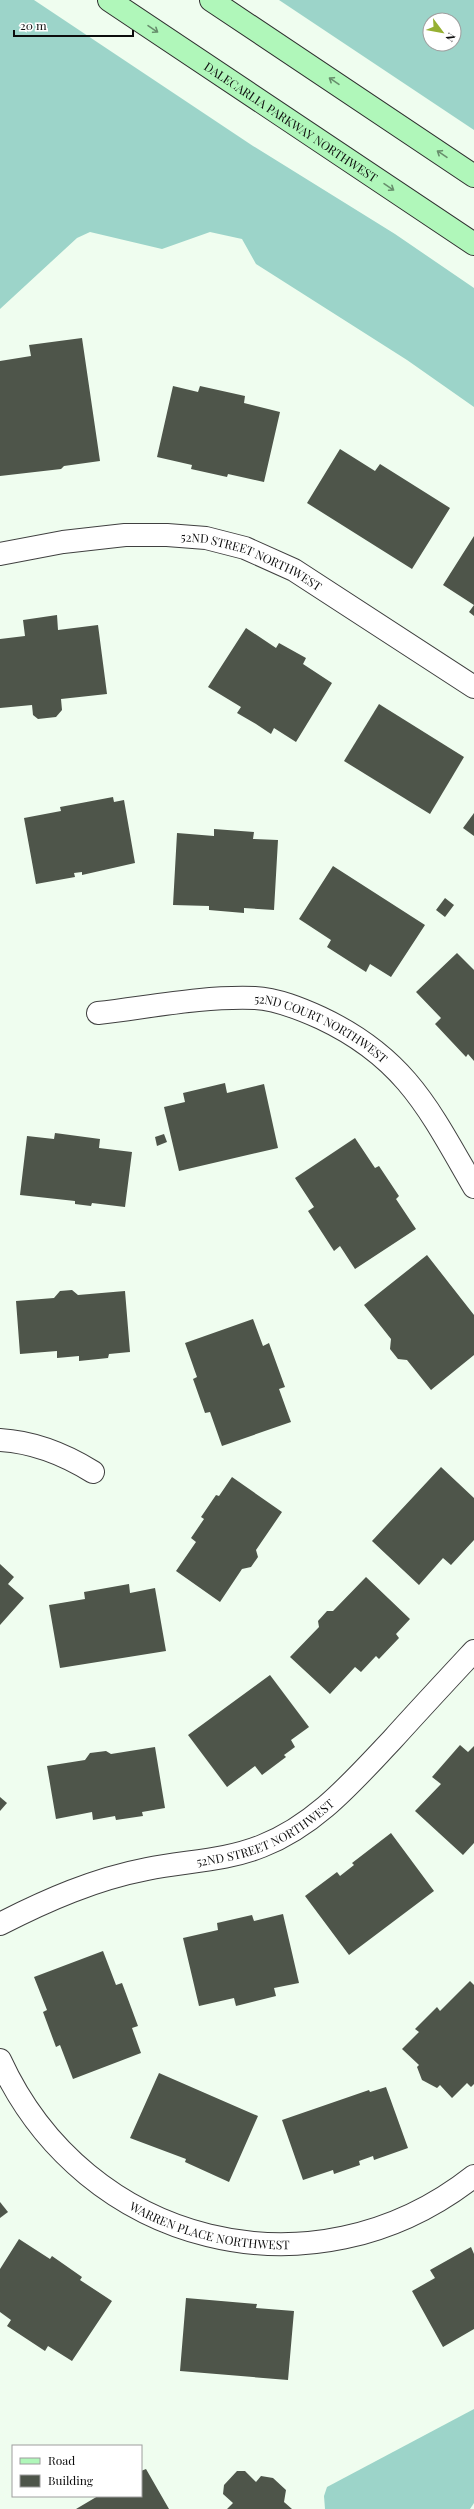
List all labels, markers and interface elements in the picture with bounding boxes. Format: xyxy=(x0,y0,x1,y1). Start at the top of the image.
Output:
scale bar xyxy=(14,12,133,38)
north arrow xyxy=(422,12,462,52)
text: 20 m xyxy=(20,17,47,33)
one-way arrow xyxy=(147,25,158,33)
text: N xyxy=(442,30,459,45)
street label: DALECARLIA PARKWAY NORTHWEST xyxy=(201,58,381,186)
one-way arrow xyxy=(329,77,340,85)
one-way arrow xyxy=(436,150,447,158)
one-way arrow xyxy=(383,183,394,191)
street label: 52ND STREET NORTHWEST xyxy=(180,528,326,594)
street label: 52ND COURT NORTHWEST xyxy=(254,990,392,1066)
street label: 52ND STREET NORTHWEST xyxy=(195,1795,338,1869)
street label: WARREN PLACE NORTHWEST xyxy=(126,2197,290,2252)
legend xyxy=(12,2445,142,2497)
text: Road xyxy=(48,2452,75,2468)
text: Building xyxy=(48,2472,94,2488)

